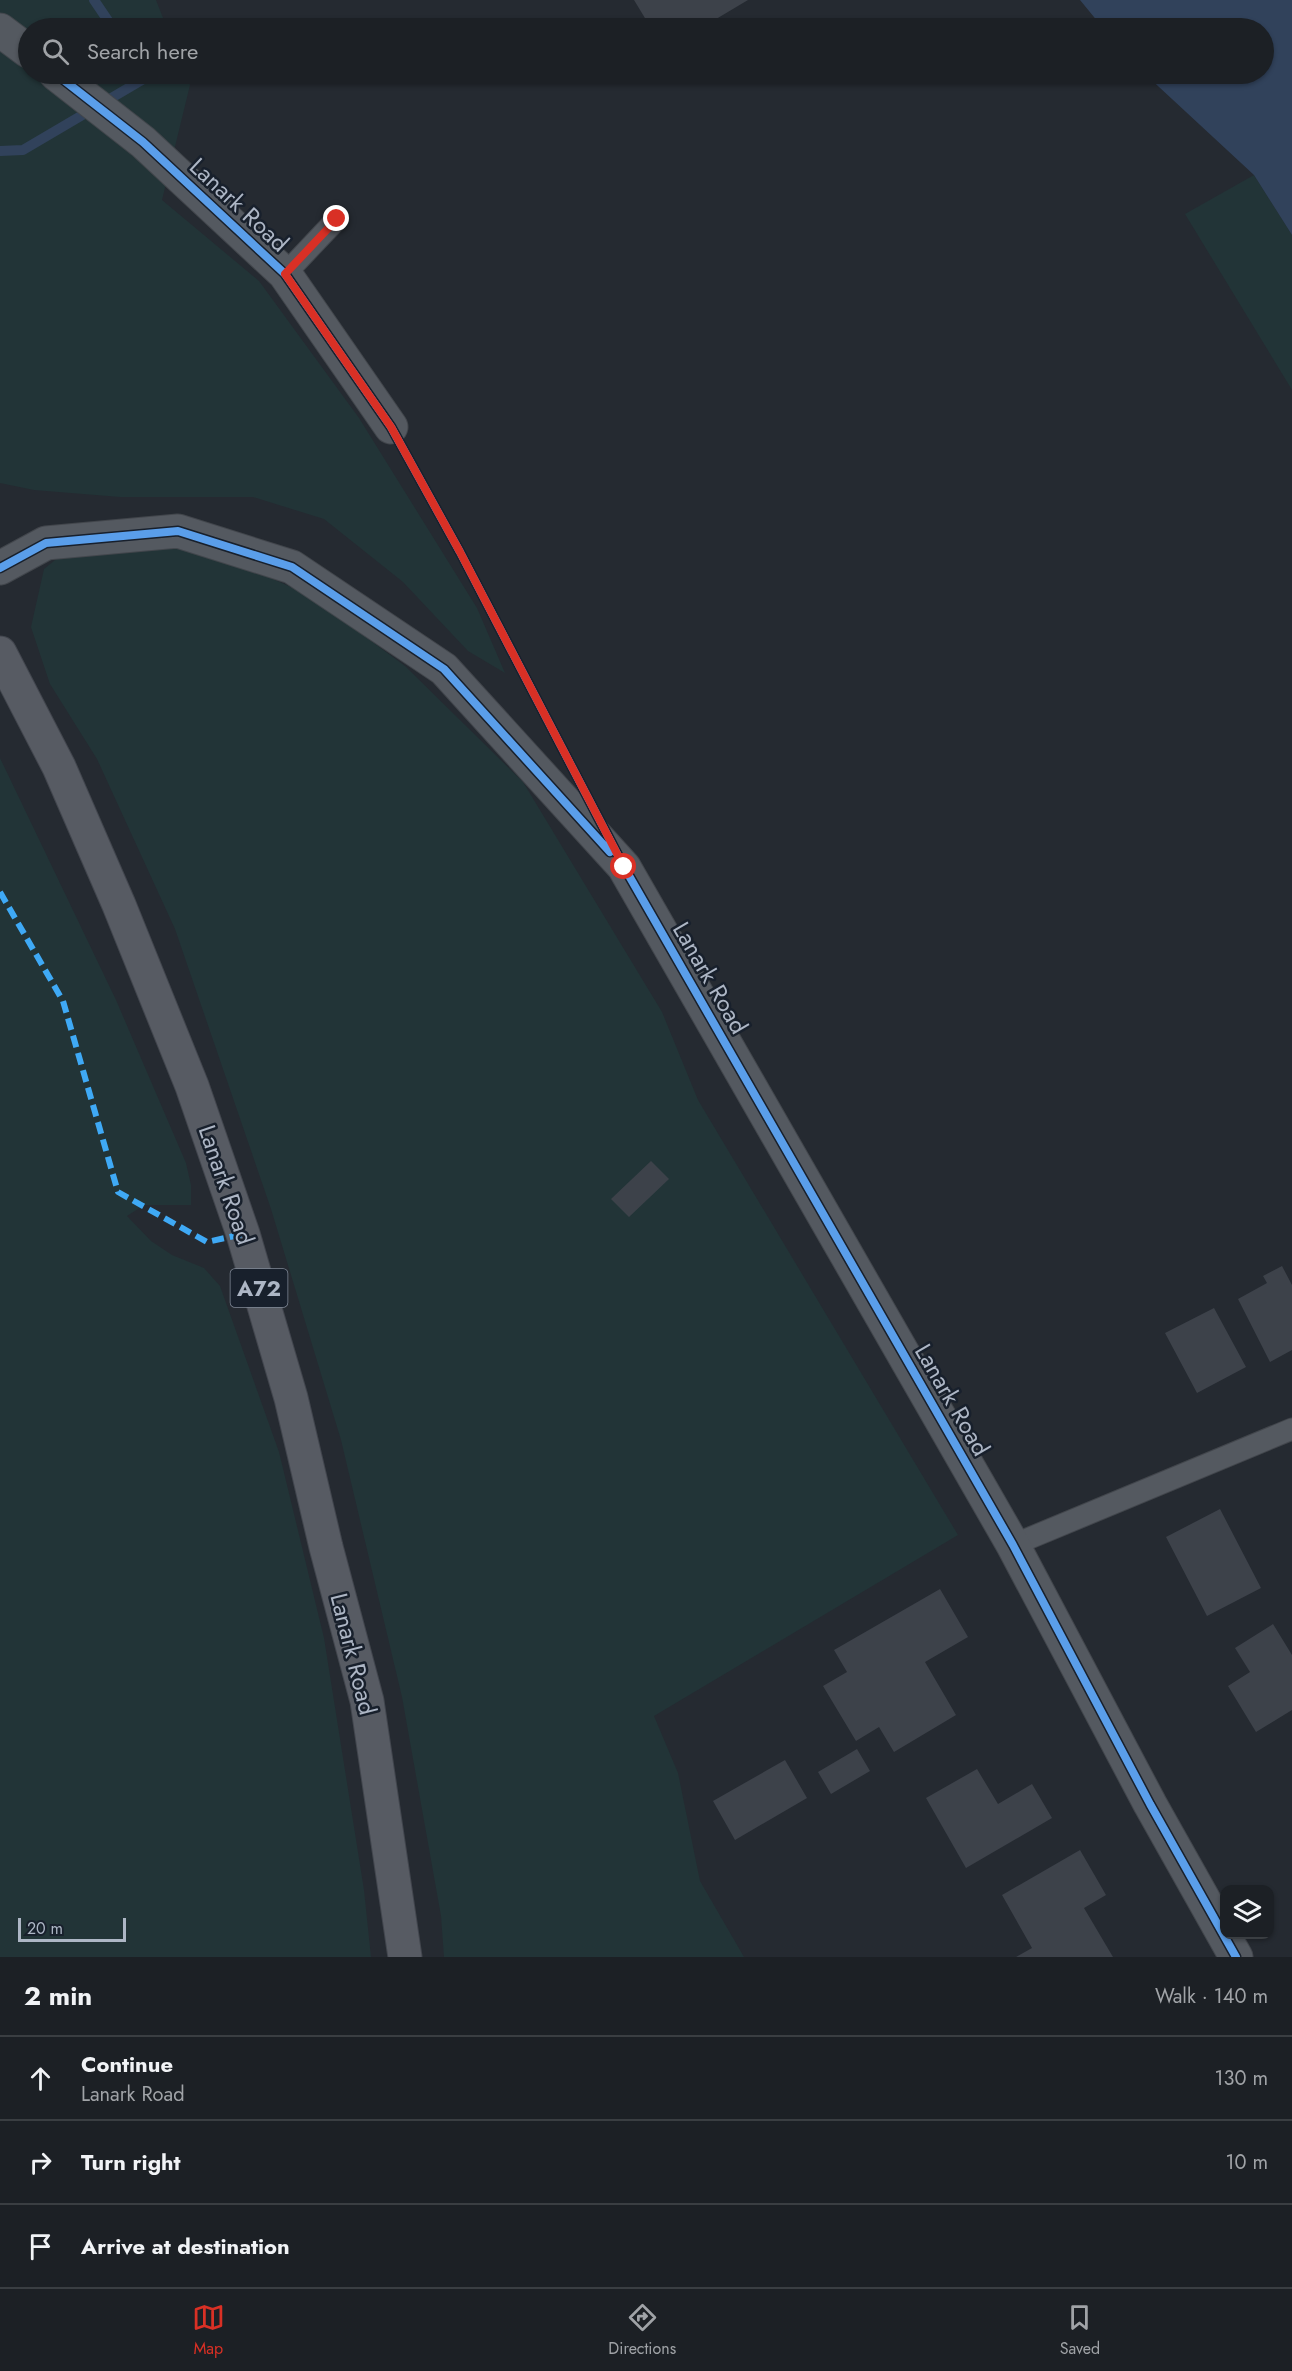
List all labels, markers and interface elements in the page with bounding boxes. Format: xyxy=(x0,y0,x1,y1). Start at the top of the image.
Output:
search box xyxy=(18,18,1274,84)
icon: search xyxy=(39,35,72,68)
text: Search here xyxy=(87,35,198,67)
street label: Lanark Road xyxy=(182,149,297,260)
route end xyxy=(323,205,349,231)
route start xyxy=(610,853,636,879)
street label: Lanark Road xyxy=(664,915,757,1040)
street label: Lanark Road xyxy=(190,1120,263,1249)
road number: A72 xyxy=(230,1269,288,1307)
street label: Lanark Road xyxy=(906,1337,999,1462)
street label: Lanark Road xyxy=(321,1589,385,1718)
map controls xyxy=(1220,1885,1274,1939)
button: layers xyxy=(1220,1885,1274,1939)
scale bar xyxy=(18,1915,126,1942)
text: 20 m xyxy=(27,1917,63,1940)
text: 2 min xyxy=(24,1977,92,2015)
text: Walk · 140 m xyxy=(1155,1982,1268,2011)
text: Continue xyxy=(81,2048,173,2080)
icon: ahead xyxy=(24,2062,57,2095)
text: 130 m xyxy=(1214,2064,1268,2093)
text: Lanark Road xyxy=(81,2080,185,2109)
icon: right xyxy=(24,2146,57,2179)
text: Turn right xyxy=(81,2146,181,2178)
text: 10 m xyxy=(1225,2148,1268,2177)
icon: arrive xyxy=(24,2230,57,2263)
text: Arrive at destination xyxy=(81,2230,290,2262)
tab: Map xyxy=(192,2301,225,2360)
tab: Directions xyxy=(608,2301,676,2360)
tab: Saved xyxy=(1060,2301,1100,2360)

